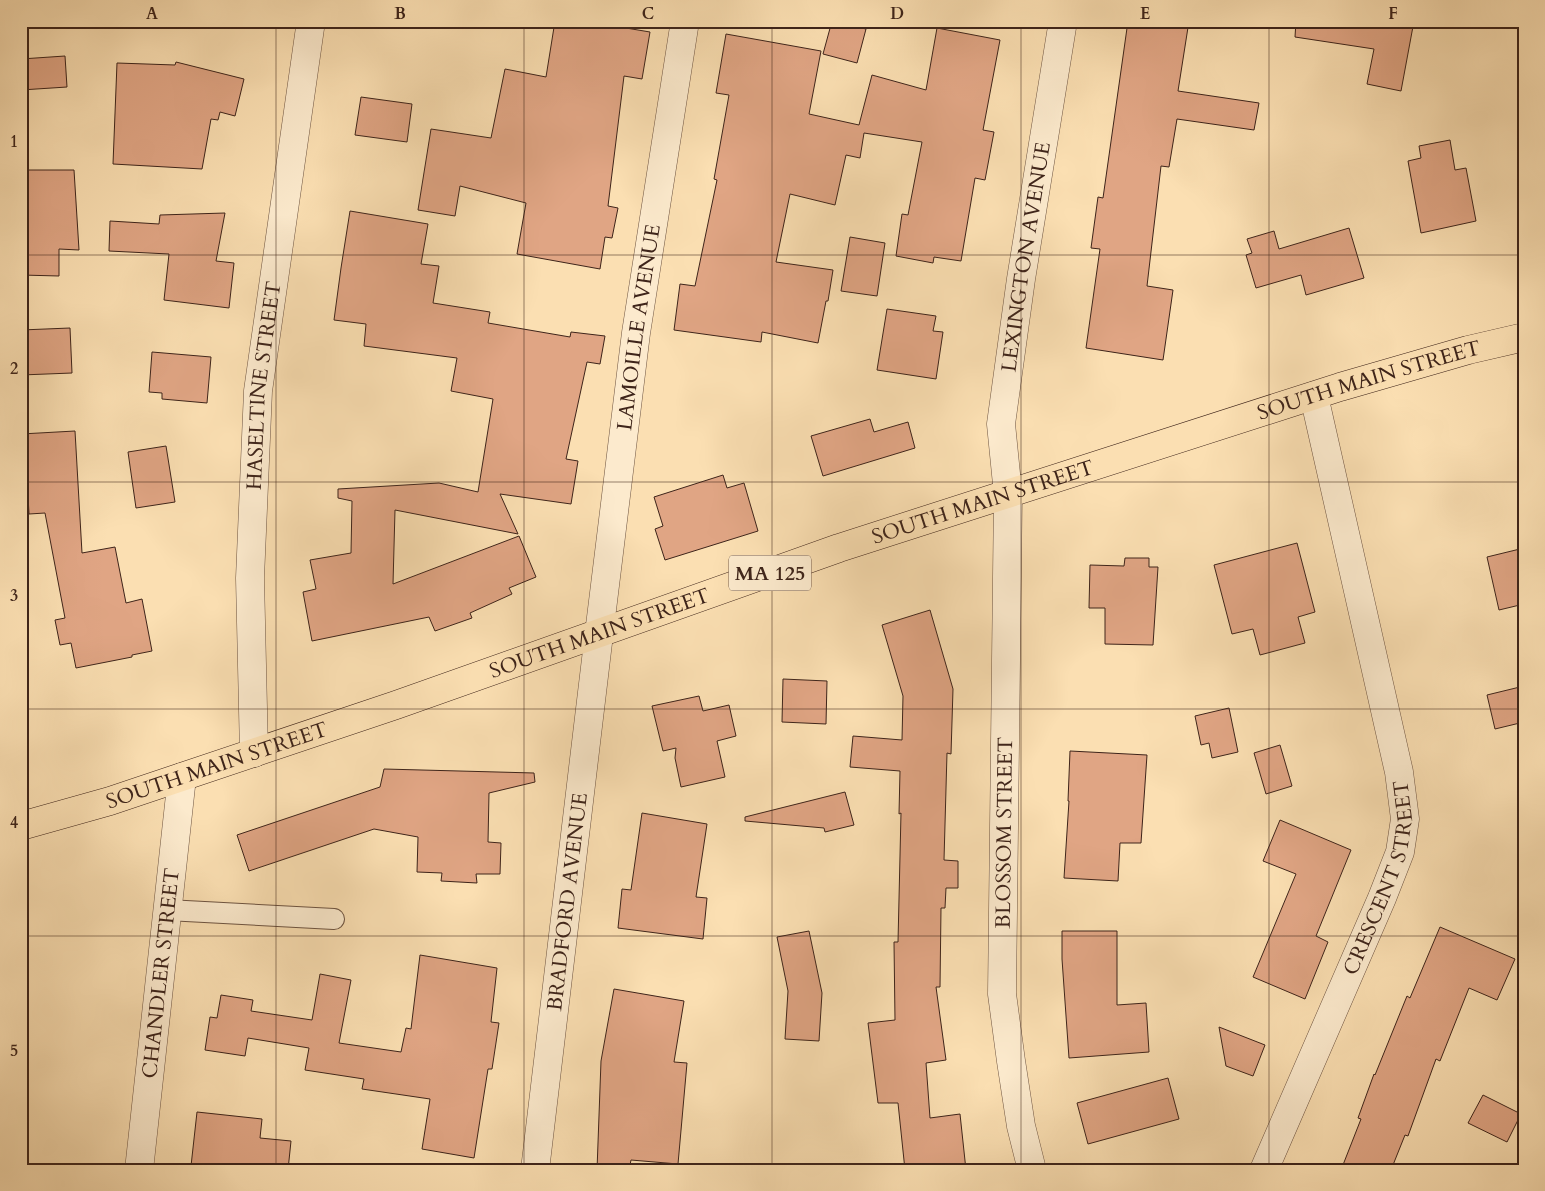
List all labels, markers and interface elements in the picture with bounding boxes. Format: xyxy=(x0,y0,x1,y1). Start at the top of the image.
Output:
text: A xyxy=(146,3,158,25)
text: B xyxy=(394,3,406,25)
text: C xyxy=(642,3,654,25)
text: D xyxy=(890,3,904,25)
text: E xyxy=(1140,3,1150,25)
text: F xyxy=(1388,3,1398,25)
text: 1 xyxy=(10,131,18,153)
street label: LEXINGTON AVENUE xyxy=(994,140,1058,374)
street label: LAMOILLE AVENUE xyxy=(610,222,667,432)
street label: HASELTINE STREET xyxy=(239,279,288,491)
street label: SOUTH MAIN STREET xyxy=(1253,333,1483,427)
text: 2 xyxy=(10,358,18,380)
street label: SOUTH MAIN STREET xyxy=(868,453,1097,551)
road number: MA 125 xyxy=(729,556,811,590)
street label: SOUTH MAIN STREET xyxy=(485,581,714,685)
text: 3 xyxy=(10,585,18,607)
street label: SOUTH MAIN STREET xyxy=(102,715,331,816)
street label: BLOSSOM STREET xyxy=(988,737,1020,929)
street label: CRESCENT STREET xyxy=(1336,779,1420,979)
street label: BRADFORD AVENUE xyxy=(540,791,594,1013)
text: 4 xyxy=(10,812,18,834)
street label: CHANDLER STREET xyxy=(135,867,186,1080)
text: 5 xyxy=(10,1040,18,1062)

